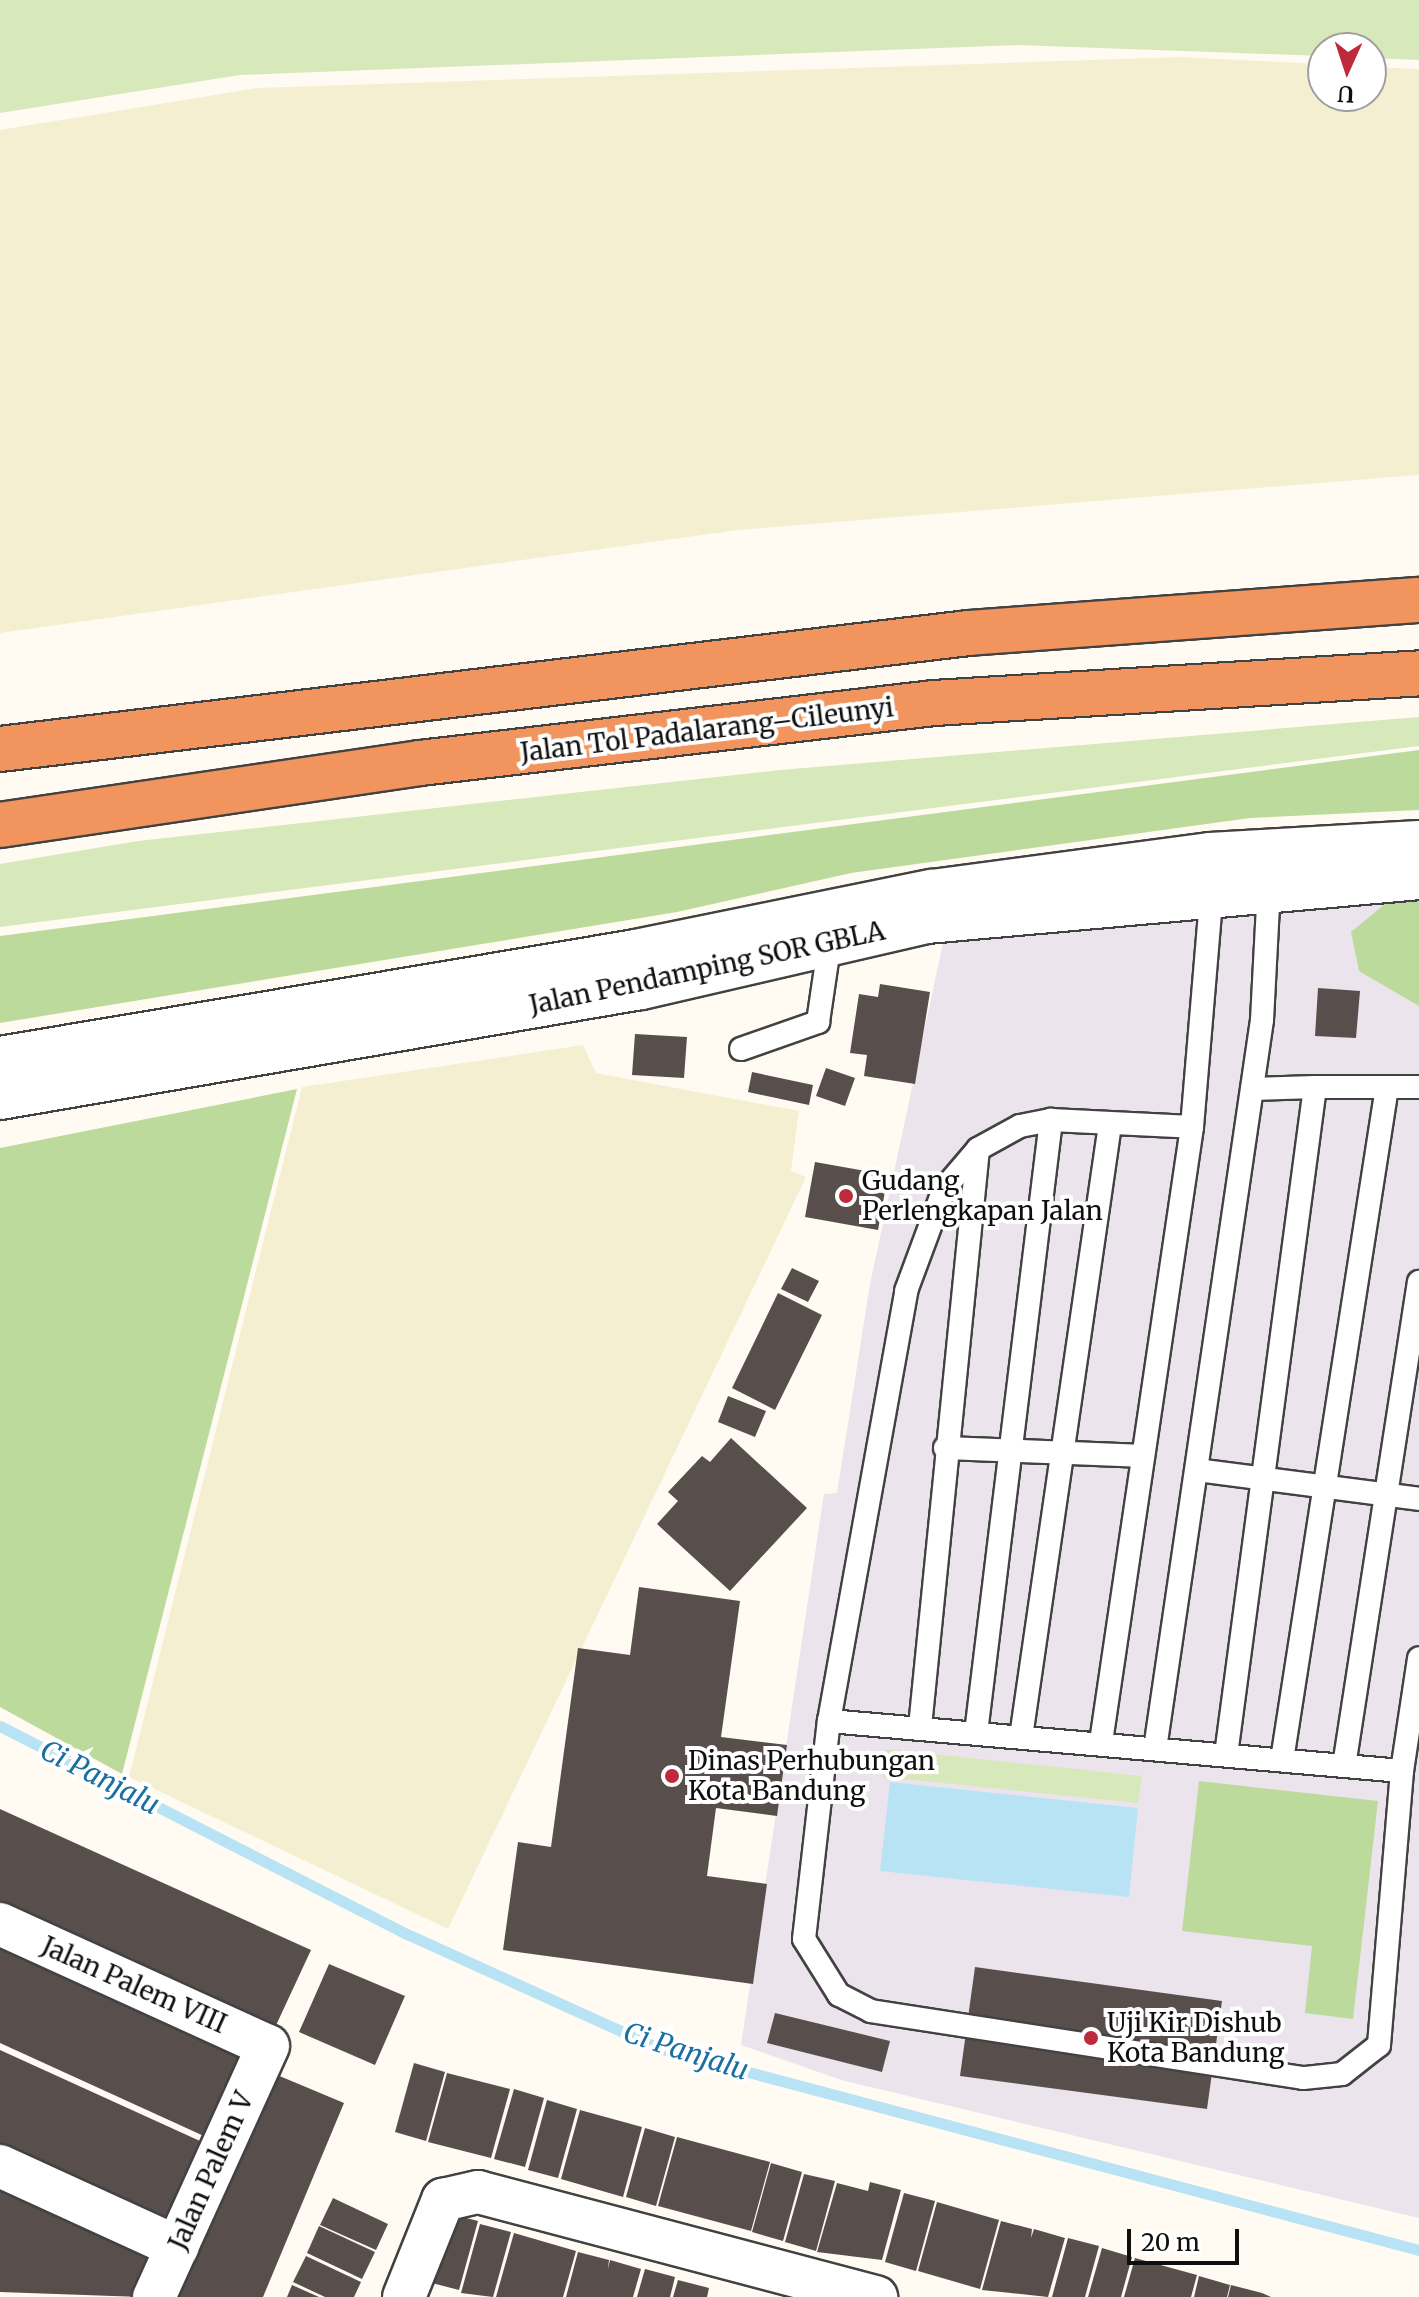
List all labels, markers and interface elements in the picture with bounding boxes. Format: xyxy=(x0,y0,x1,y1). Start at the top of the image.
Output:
north arrow xyxy=(1307,32,1387,112)
text: U xyxy=(1337,80,1355,108)
street label: Jalan Tol Padalarang–Cileunyi xyxy=(519,692,895,768)
street label: Jalan Pendamping SOR GBLA xyxy=(526,915,888,1021)
place label: Gudang Perlengkapan Jalan xyxy=(862,1165,1103,1226)
marker: Gudang Perlengkapan Jalan xyxy=(837,1187,855,1205)
water label: Ci Panjalu xyxy=(35,1733,165,1821)
place label: Dinas Perhubungan Kota Bandung xyxy=(688,1745,935,1806)
marker: Dinas Perhubungan Kota Bandung xyxy=(663,1767,681,1785)
street label: Jalan Palem VIII xyxy=(37,1930,231,2040)
place label: Uji Kir Dishub Kota Bandung xyxy=(1107,2007,1284,2068)
water label: Ci Panjalu xyxy=(619,2015,753,2087)
marker: Uji Kir Dishub Kota Bandung xyxy=(1082,2029,1100,2047)
street label: Jalan Palem V xyxy=(162,2087,260,2255)
scale bar xyxy=(1131,2213,1243,2263)
text: 20 m xyxy=(1141,2227,1200,2258)

